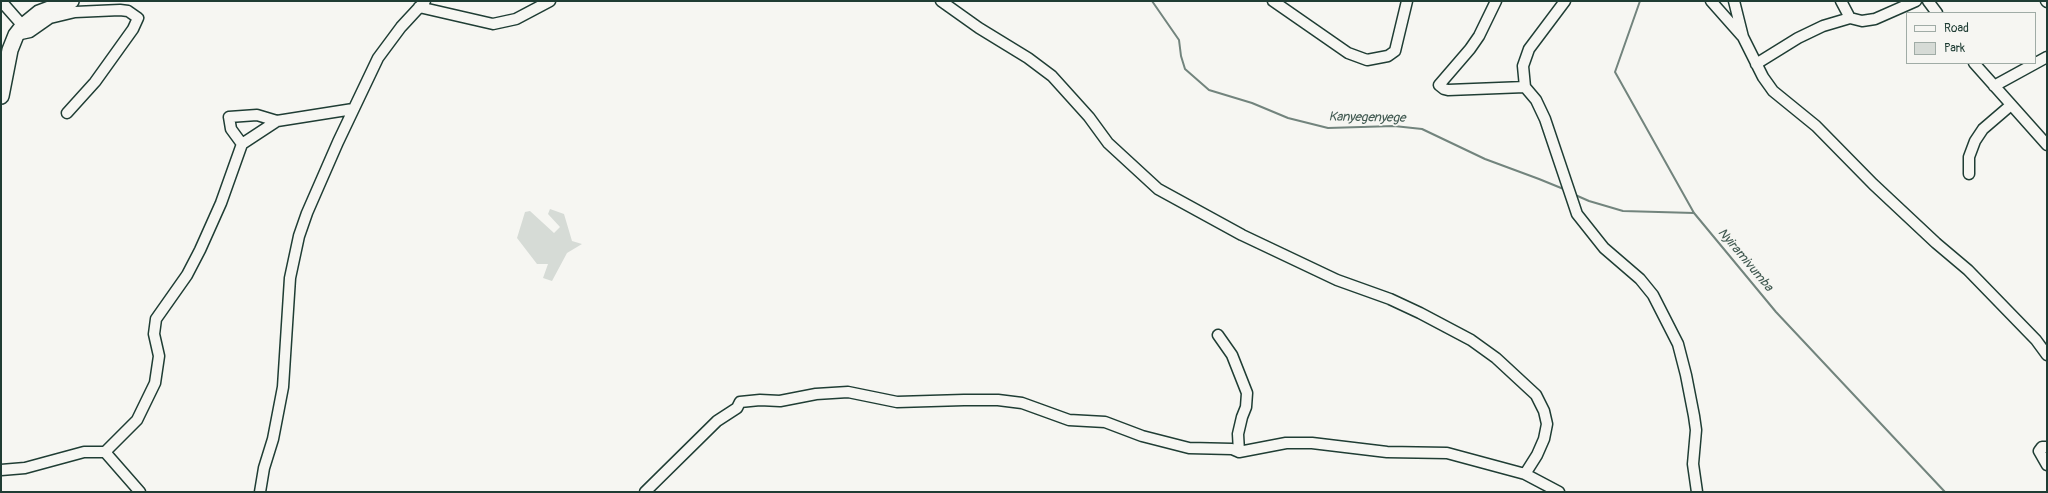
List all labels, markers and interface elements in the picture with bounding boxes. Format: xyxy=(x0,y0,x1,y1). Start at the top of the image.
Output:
legend xyxy=(1906,12,2036,64)
text: Road xyxy=(1944,21,1969,36)
text: Park xyxy=(1944,41,1965,56)
water label: Kanyegenyege xyxy=(1328,110,1406,126)
water label: Nyiramivumba xyxy=(1714,225,1776,295)

